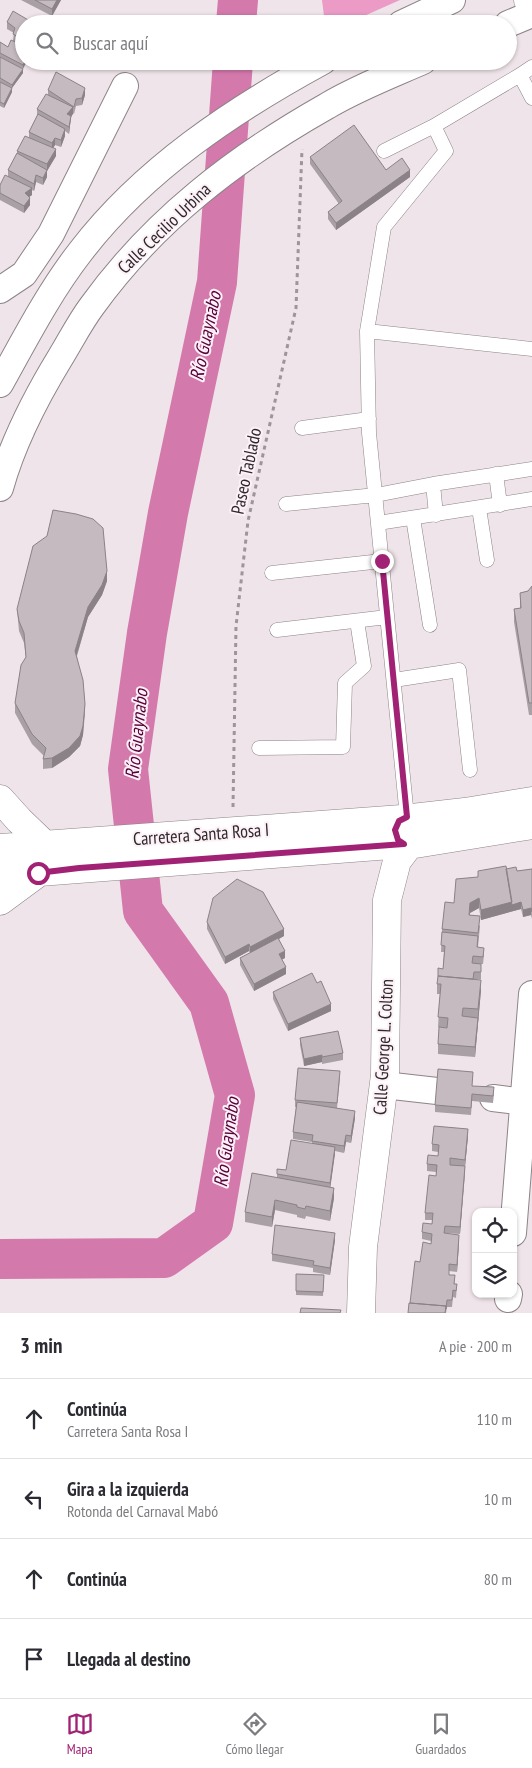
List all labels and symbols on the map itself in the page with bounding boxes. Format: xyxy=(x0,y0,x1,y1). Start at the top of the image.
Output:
street label: Calle Cecilio Urbina xyxy=(112,178,216,278)
water label: Río Guaynabo xyxy=(184,288,226,383)
street label: Paseo Tablado xyxy=(226,425,266,516)
route end xyxy=(371,550,394,573)
water label: Río Guaynabo xyxy=(119,686,153,780)
street label: Carretera Santa Rosa I xyxy=(132,818,270,850)
route start xyxy=(27,862,50,885)
street label: Calle George L. Colton xyxy=(368,978,398,1116)
water label: Río Guaynabo xyxy=(208,1094,244,1188)

